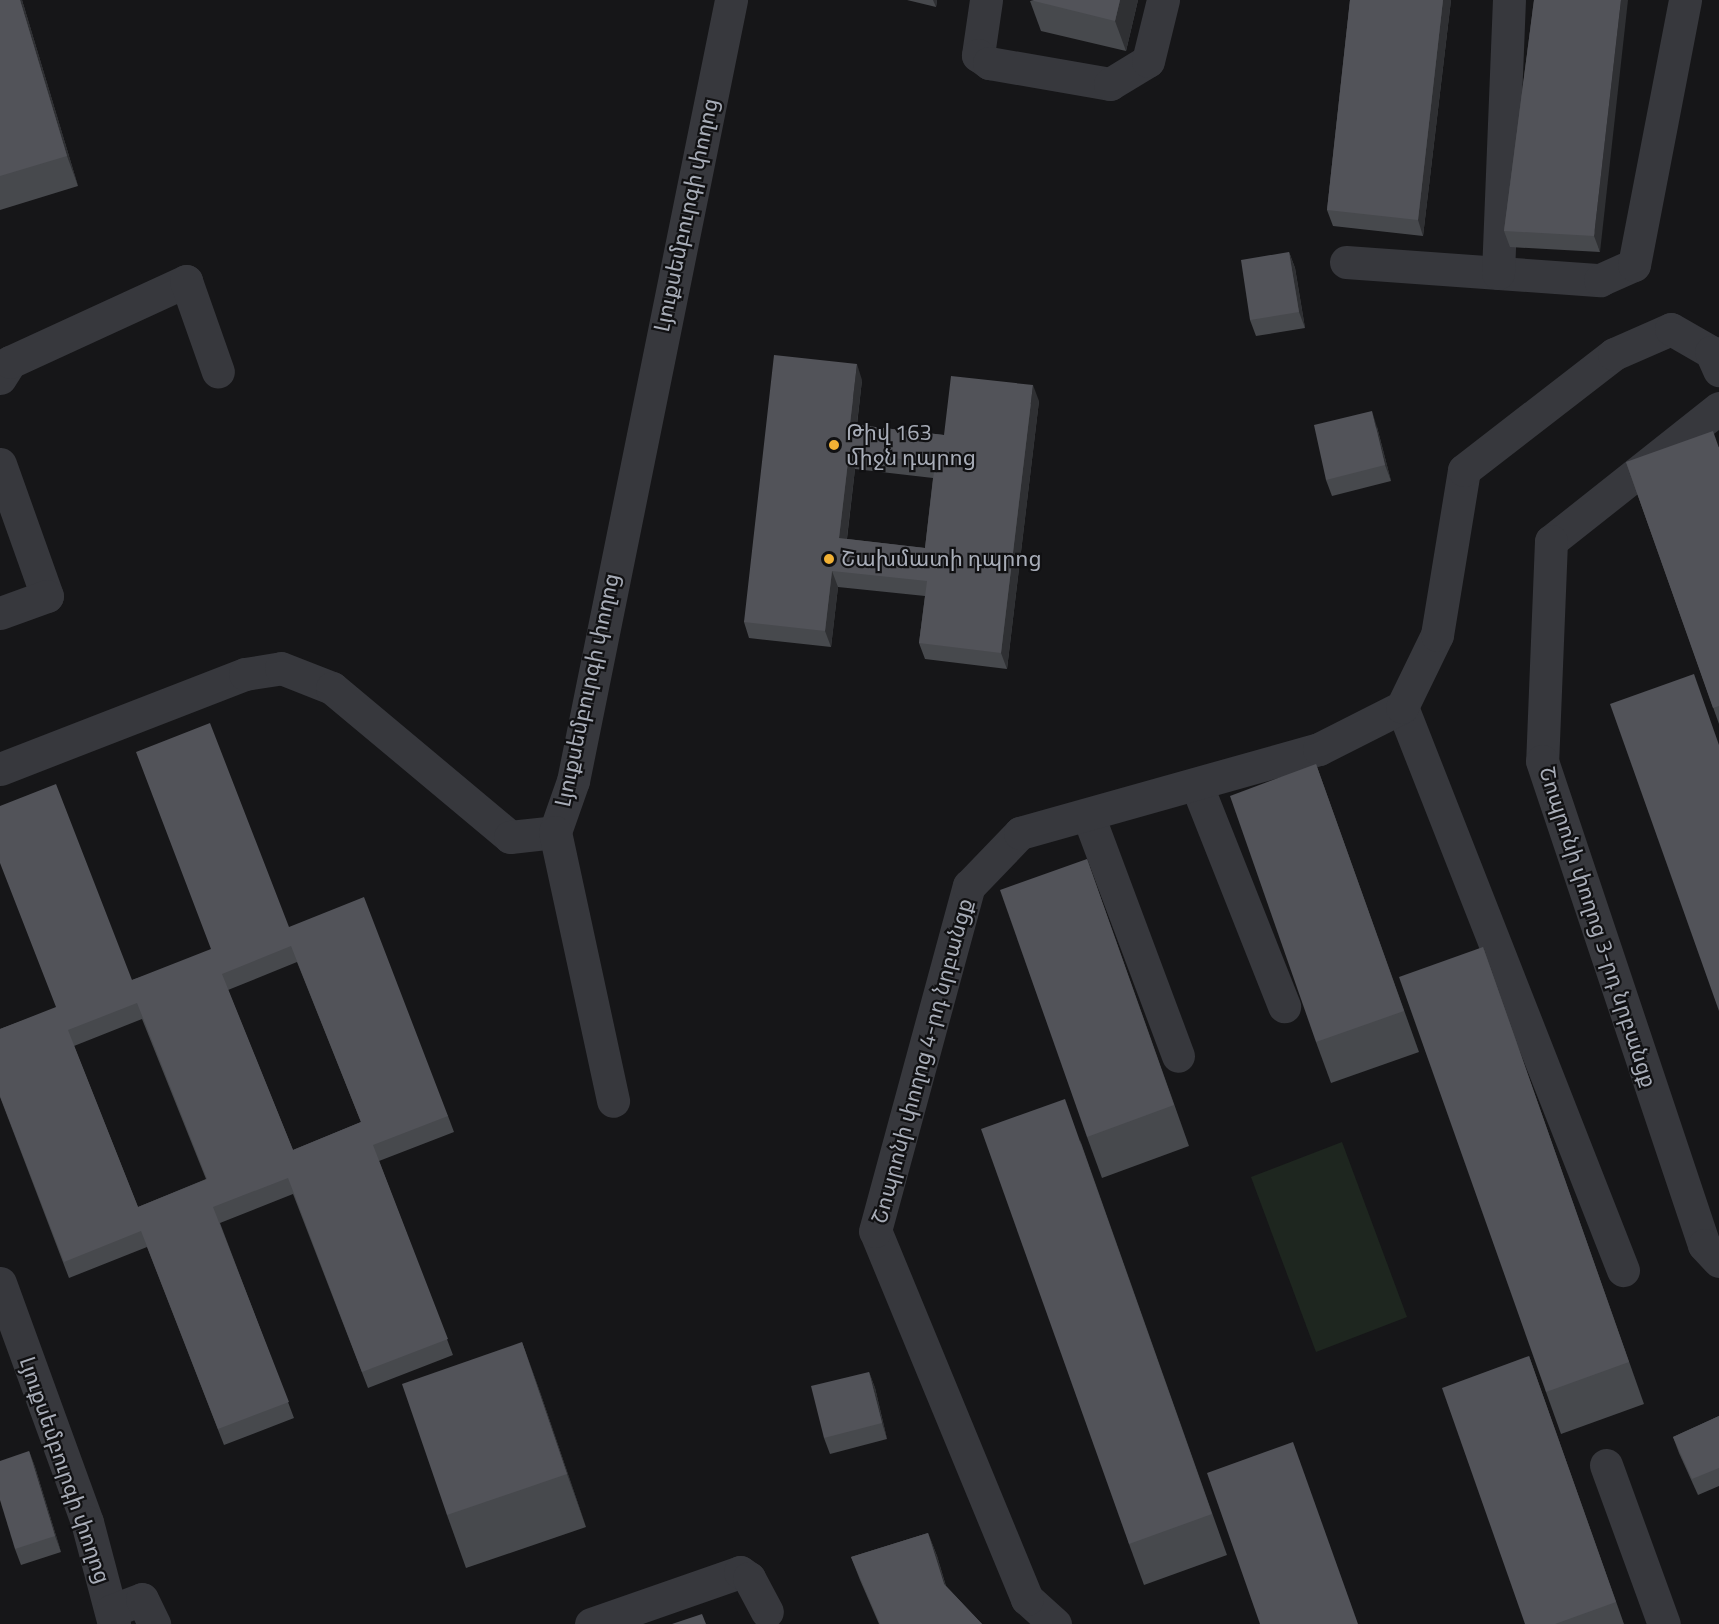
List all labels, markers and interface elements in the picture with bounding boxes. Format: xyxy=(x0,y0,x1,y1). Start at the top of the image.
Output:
street label: Լյուքսեմբուրգի փողոց xyxy=(648,96,724,334)
place label: Թիվ 163 միջն դպրոց xyxy=(846,419,976,470)
marker: Թիվ 163 միջն դպրոց xyxy=(827,438,841,452)
place label: Շախմատի դպրոց xyxy=(841,546,1042,572)
marker: Շախմատի դպրոց xyxy=(822,552,836,566)
street label: Լյուքսեմբուրգի փողոց xyxy=(549,571,625,809)
street label: Շոպրոնի փողոց 3-րդ նրբանցք xyxy=(1534,763,1662,1091)
street label: Շոպրոնի փողոց 4-րդ նրբանցք xyxy=(866,895,978,1227)
street label: Լյուքսեմբուրգի փողոց xyxy=(14,1353,116,1587)

